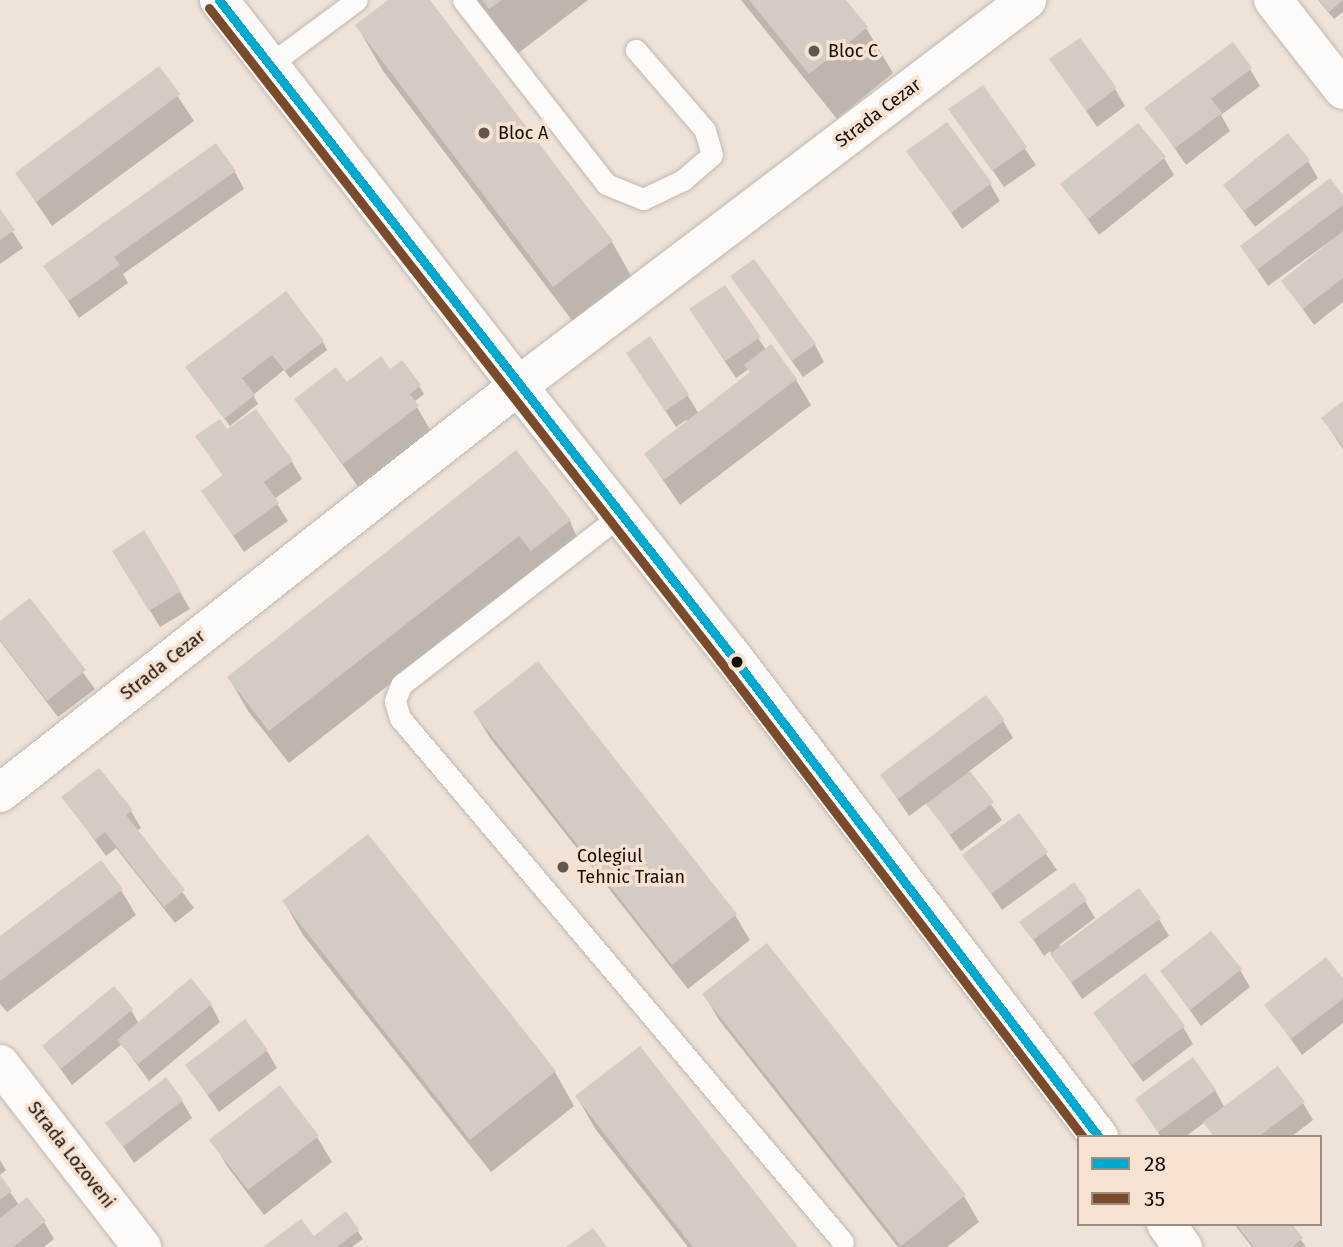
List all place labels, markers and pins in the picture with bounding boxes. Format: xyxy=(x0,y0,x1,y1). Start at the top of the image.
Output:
place label: Bloc C xyxy=(828,40,878,62)
marker: Bloc C xyxy=(806,43,822,59)
place label: Bloc A xyxy=(498,122,548,144)
marker: Bloc A xyxy=(476,125,492,141)
unlabelled marker xyxy=(730,655,744,669)
place label: Colegiul Tehnic Traian xyxy=(577,846,685,888)
marker: Colegiul Tehnic Traian xyxy=(555,859,571,875)

